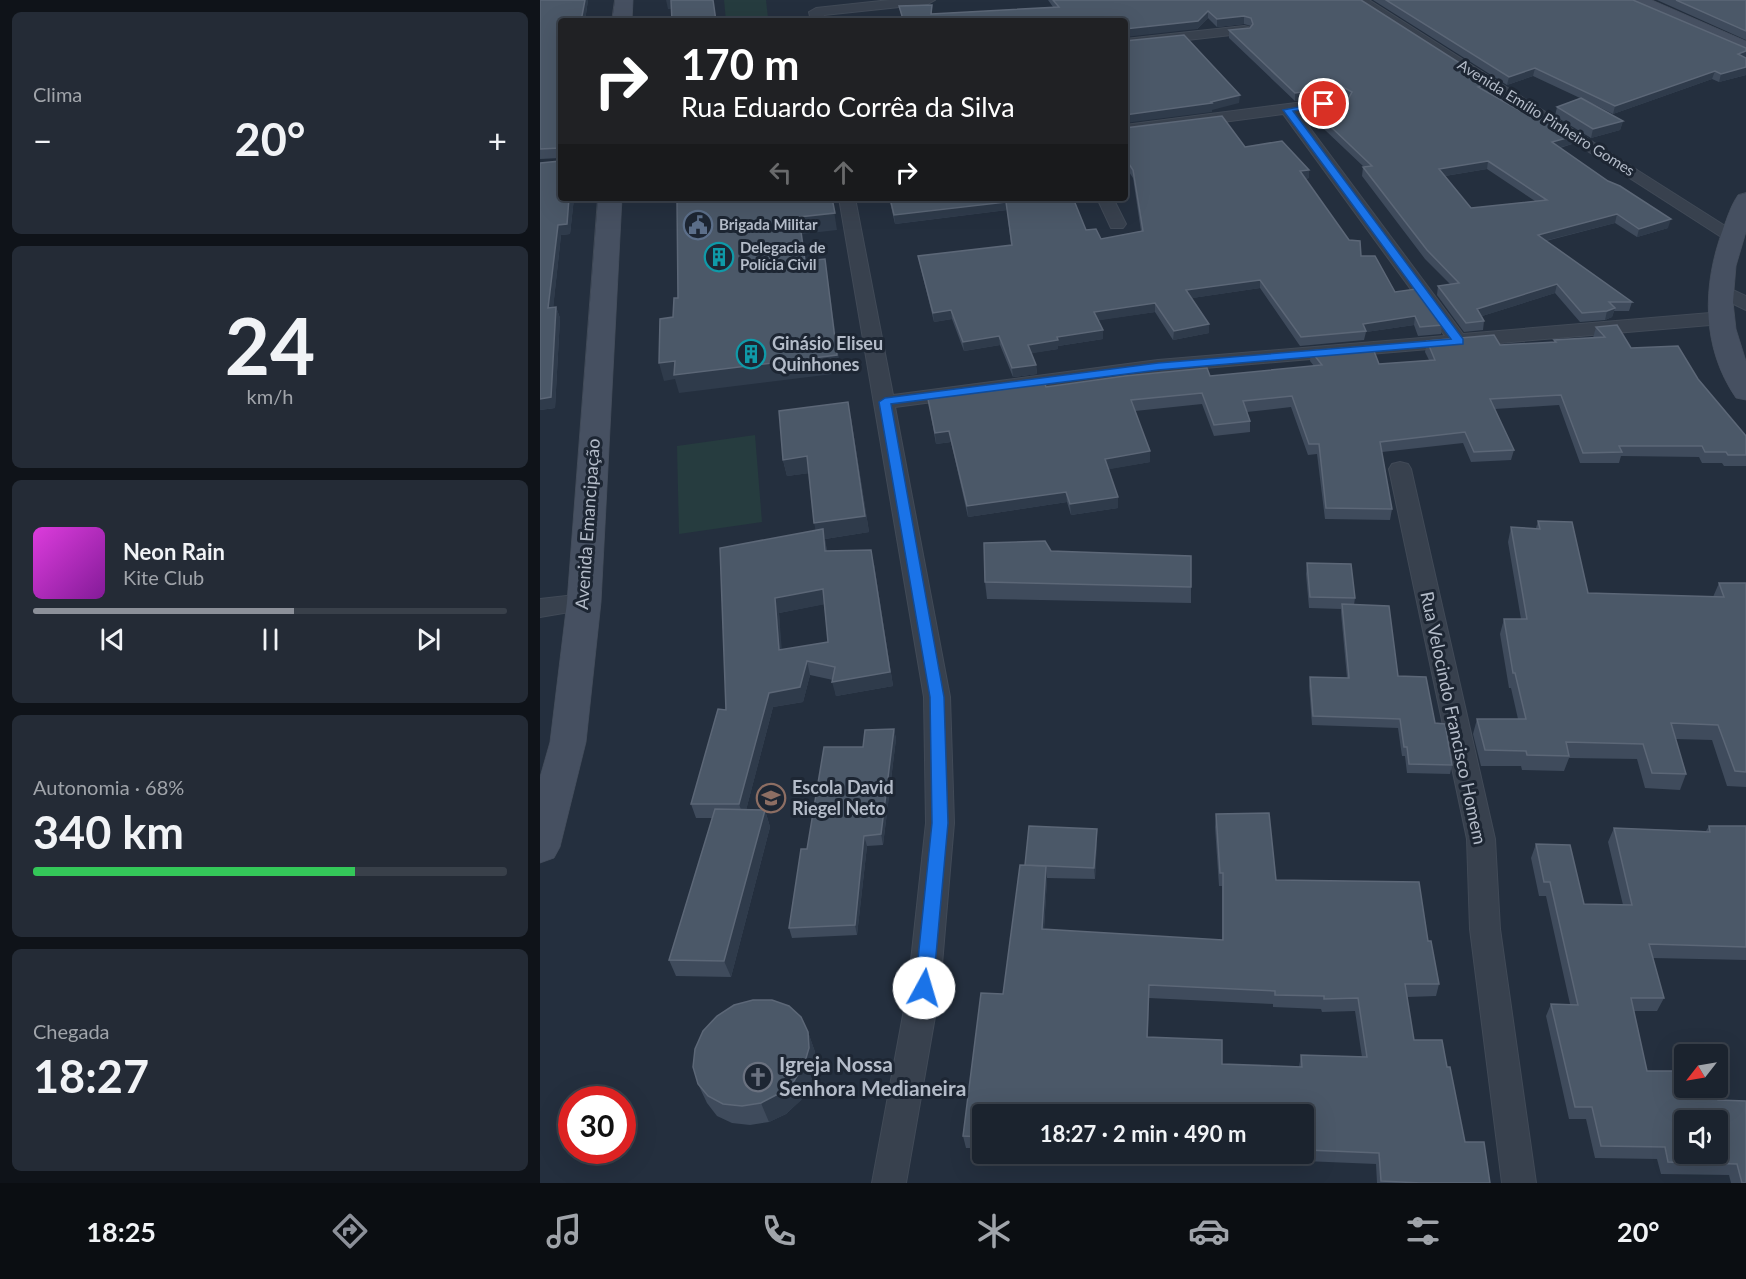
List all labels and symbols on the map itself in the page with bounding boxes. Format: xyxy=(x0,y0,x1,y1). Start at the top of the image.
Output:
street label: Avenida Emílio Pinheiro Gomes xyxy=(1455,55,1638,179)
pin xyxy=(1298,78,1349,129)
public building icon: Brigada Militar xyxy=(682,209,714,241)
place label: Brigada Militar xyxy=(719,215,818,233)
place label: Delegacia de Polícia Civil xyxy=(740,238,825,273)
building icon: Delegacia de Polícia Civil xyxy=(703,241,735,273)
place label: Ginásio Eliseu Quinhones xyxy=(772,332,883,375)
building icon: Ginásio Eliseu Quinhones xyxy=(735,338,767,370)
street label: Avenida Emancipação xyxy=(570,438,604,610)
street label: Rua Velocindo Francisco Homem xyxy=(1416,589,1492,846)
place label: Escola David Riegel Neto xyxy=(792,776,894,819)
school or university icon: Escola David Riegel Neto xyxy=(755,782,787,814)
position arrow xyxy=(892,956,956,1020)
north arrow xyxy=(1674,1044,1728,1098)
place label: Igreja Nossa Senhora Medianeira xyxy=(779,1051,966,1100)
church icon: Igreja Nossa Senhora Medianeira xyxy=(742,1061,774,1093)
speed limit sign: 30 xyxy=(558,1086,636,1164)

